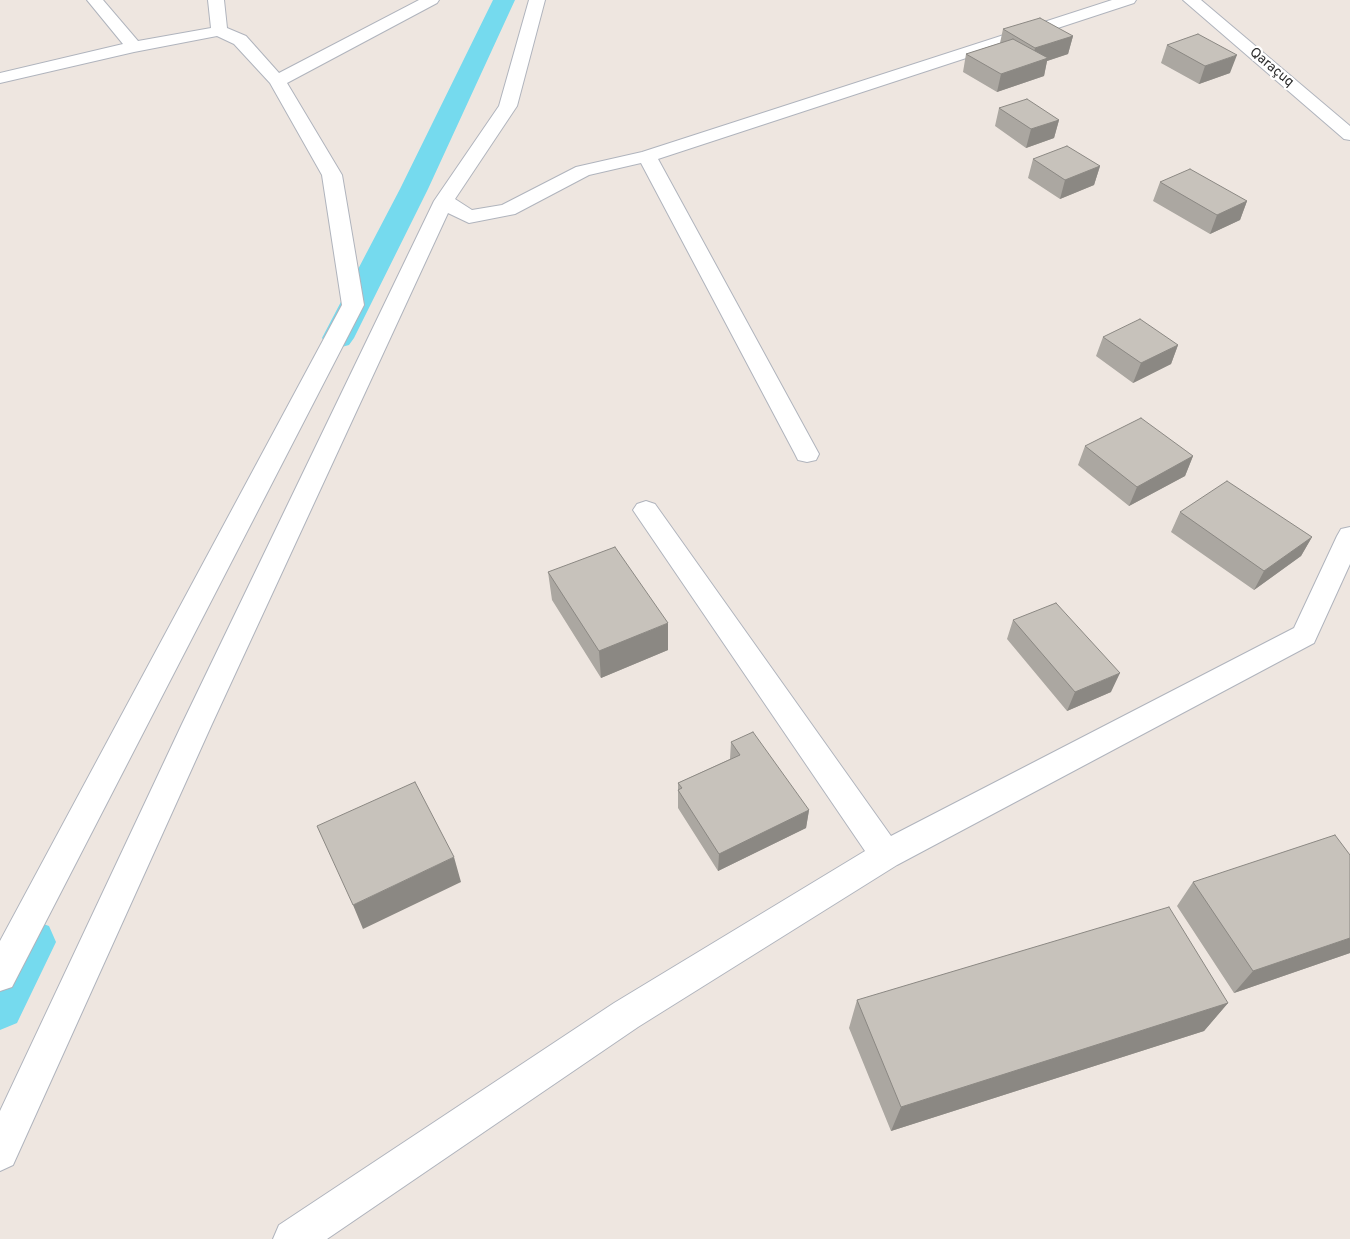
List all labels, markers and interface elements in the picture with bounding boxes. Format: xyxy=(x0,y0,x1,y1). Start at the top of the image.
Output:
street label: Qaraçuq xyxy=(1245,45,1297,91)

